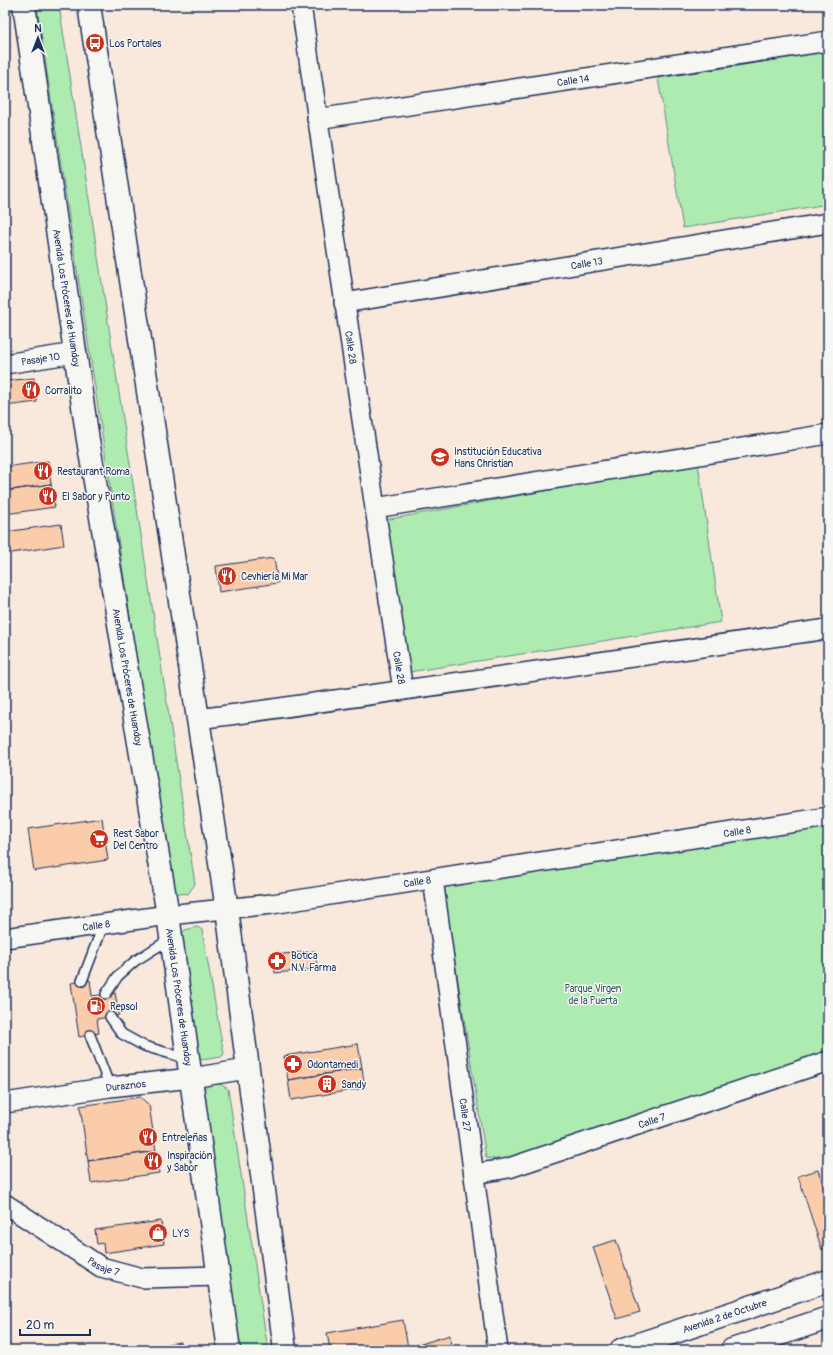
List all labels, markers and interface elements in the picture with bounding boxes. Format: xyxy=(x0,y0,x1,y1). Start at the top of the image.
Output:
north arrow xyxy=(18,18,58,58)
text: N xyxy=(34,22,42,35)
bus stop icon: Los Portales xyxy=(84,32,106,54)
place label: Los Portales xyxy=(109,38,162,50)
street label: Calle 14 xyxy=(556,72,590,89)
street label: Avenida Los Próceres de Huandoy xyxy=(50,228,82,368)
street label: Calle 13 xyxy=(570,255,604,272)
street label: Calle 28 xyxy=(342,330,359,365)
street label: Pasaje 10 xyxy=(20,350,61,368)
restaurant icon: Corralito xyxy=(20,379,42,401)
place label: Corralito xyxy=(45,385,83,397)
school or university icon: Institución Educativa Hans Christian xyxy=(429,446,451,468)
place label: Institución Educativa Hans Christian xyxy=(454,446,542,470)
restaurant icon: Restaurant Roma xyxy=(32,460,54,482)
place label: Restaurant Roma xyxy=(57,466,130,478)
restaurant icon: El Sabor y Punto xyxy=(37,485,59,507)
place label: El Sabor y Punto xyxy=(62,491,131,503)
restaurant icon: Cevhiería Mi Mar xyxy=(216,565,238,587)
place label: Cevhiería Mi Mar xyxy=(241,571,308,583)
street label: Avenida Los Próceres de Huandoy xyxy=(109,607,145,748)
street label: Calle 28 xyxy=(390,650,407,685)
street label: Calle 8 xyxy=(723,824,752,840)
supermarket icon: Rest Sabor Del Centro xyxy=(88,828,110,850)
place label: Rest Sabor Del Centro xyxy=(113,828,159,852)
street label: Calle 8 xyxy=(403,874,432,890)
street label: Calle 8 xyxy=(82,918,111,934)
street label: Avenida Los Próceres de Huandoy xyxy=(163,927,194,1067)
pharmacy icon: Botica N.V. Farma xyxy=(266,950,288,972)
place label: Botica N.V. Farma xyxy=(291,950,336,974)
park label: Parque Virgen de la Puerta xyxy=(565,983,622,1007)
fuel station icon: Repsol xyxy=(85,995,107,1017)
place label: Repsol xyxy=(110,1001,138,1013)
pharmacy icon: Odontamedi xyxy=(282,1053,304,1075)
place label: Odontamedi xyxy=(307,1059,358,1071)
building icon: Sandy xyxy=(316,1073,338,1095)
street label: Duraznos xyxy=(105,1078,147,1095)
place label: Sandy xyxy=(341,1079,367,1091)
street label: Calle 27 xyxy=(456,1097,473,1133)
street label: Calle 7 xyxy=(637,1111,668,1131)
restaurant icon: Entreleñas xyxy=(137,1126,159,1148)
place label: Entreleñas xyxy=(162,1132,208,1144)
restaurant icon: Inspiración y Sabor xyxy=(142,1150,164,1172)
place label: Inspiración y Sabor xyxy=(166,1150,213,1174)
shop icon: LYS xyxy=(147,1222,169,1244)
place label: LYS xyxy=(172,1228,189,1240)
street label: Pasaje 7 xyxy=(85,1255,121,1279)
street label: Avenida 2 de Octubre xyxy=(681,1297,768,1336)
scale bar xyxy=(20,1311,90,1337)
text: 20 m xyxy=(26,1318,55,1333)

